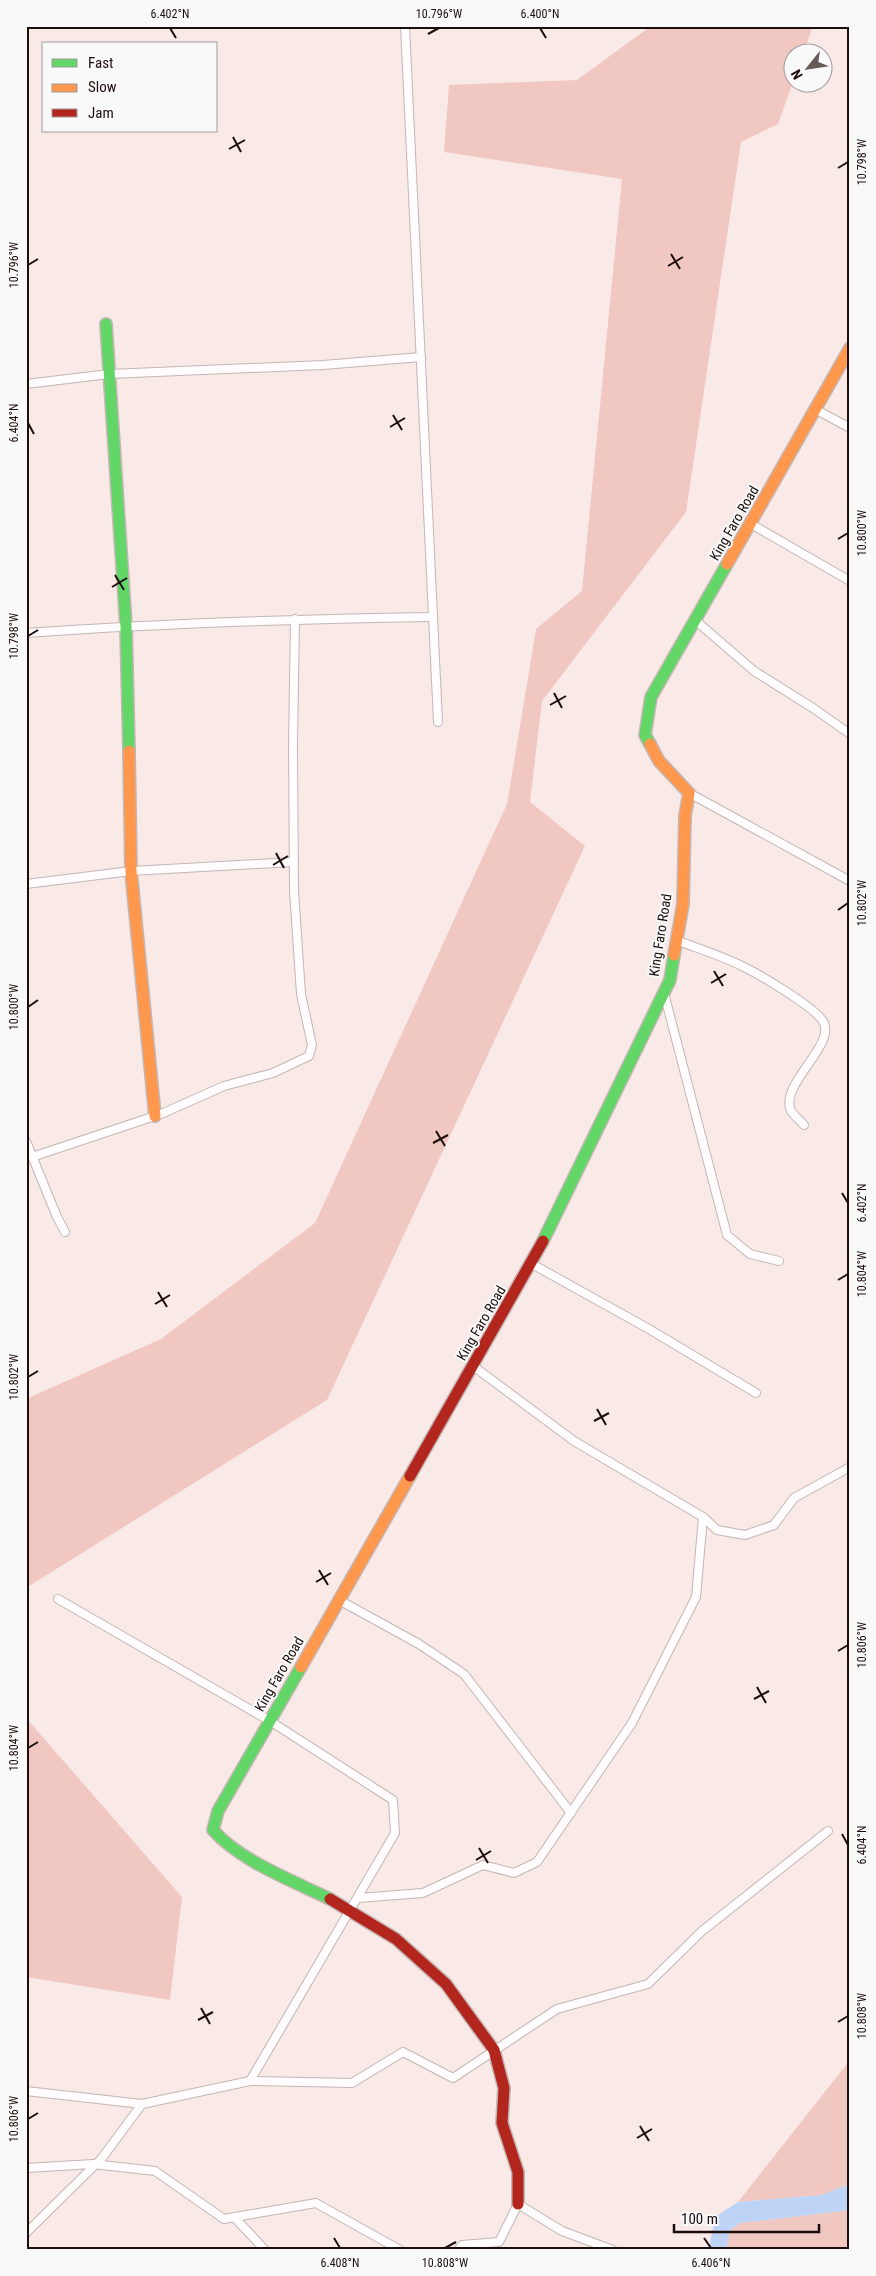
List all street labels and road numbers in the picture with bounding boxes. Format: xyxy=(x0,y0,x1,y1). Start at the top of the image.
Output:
street label: King Faro Road xyxy=(706,483,762,563)
street label: King Faro Road xyxy=(646,893,674,977)
street label: King Faro Road xyxy=(453,1283,509,1363)
street label: King Faro Road xyxy=(251,1634,307,1714)

